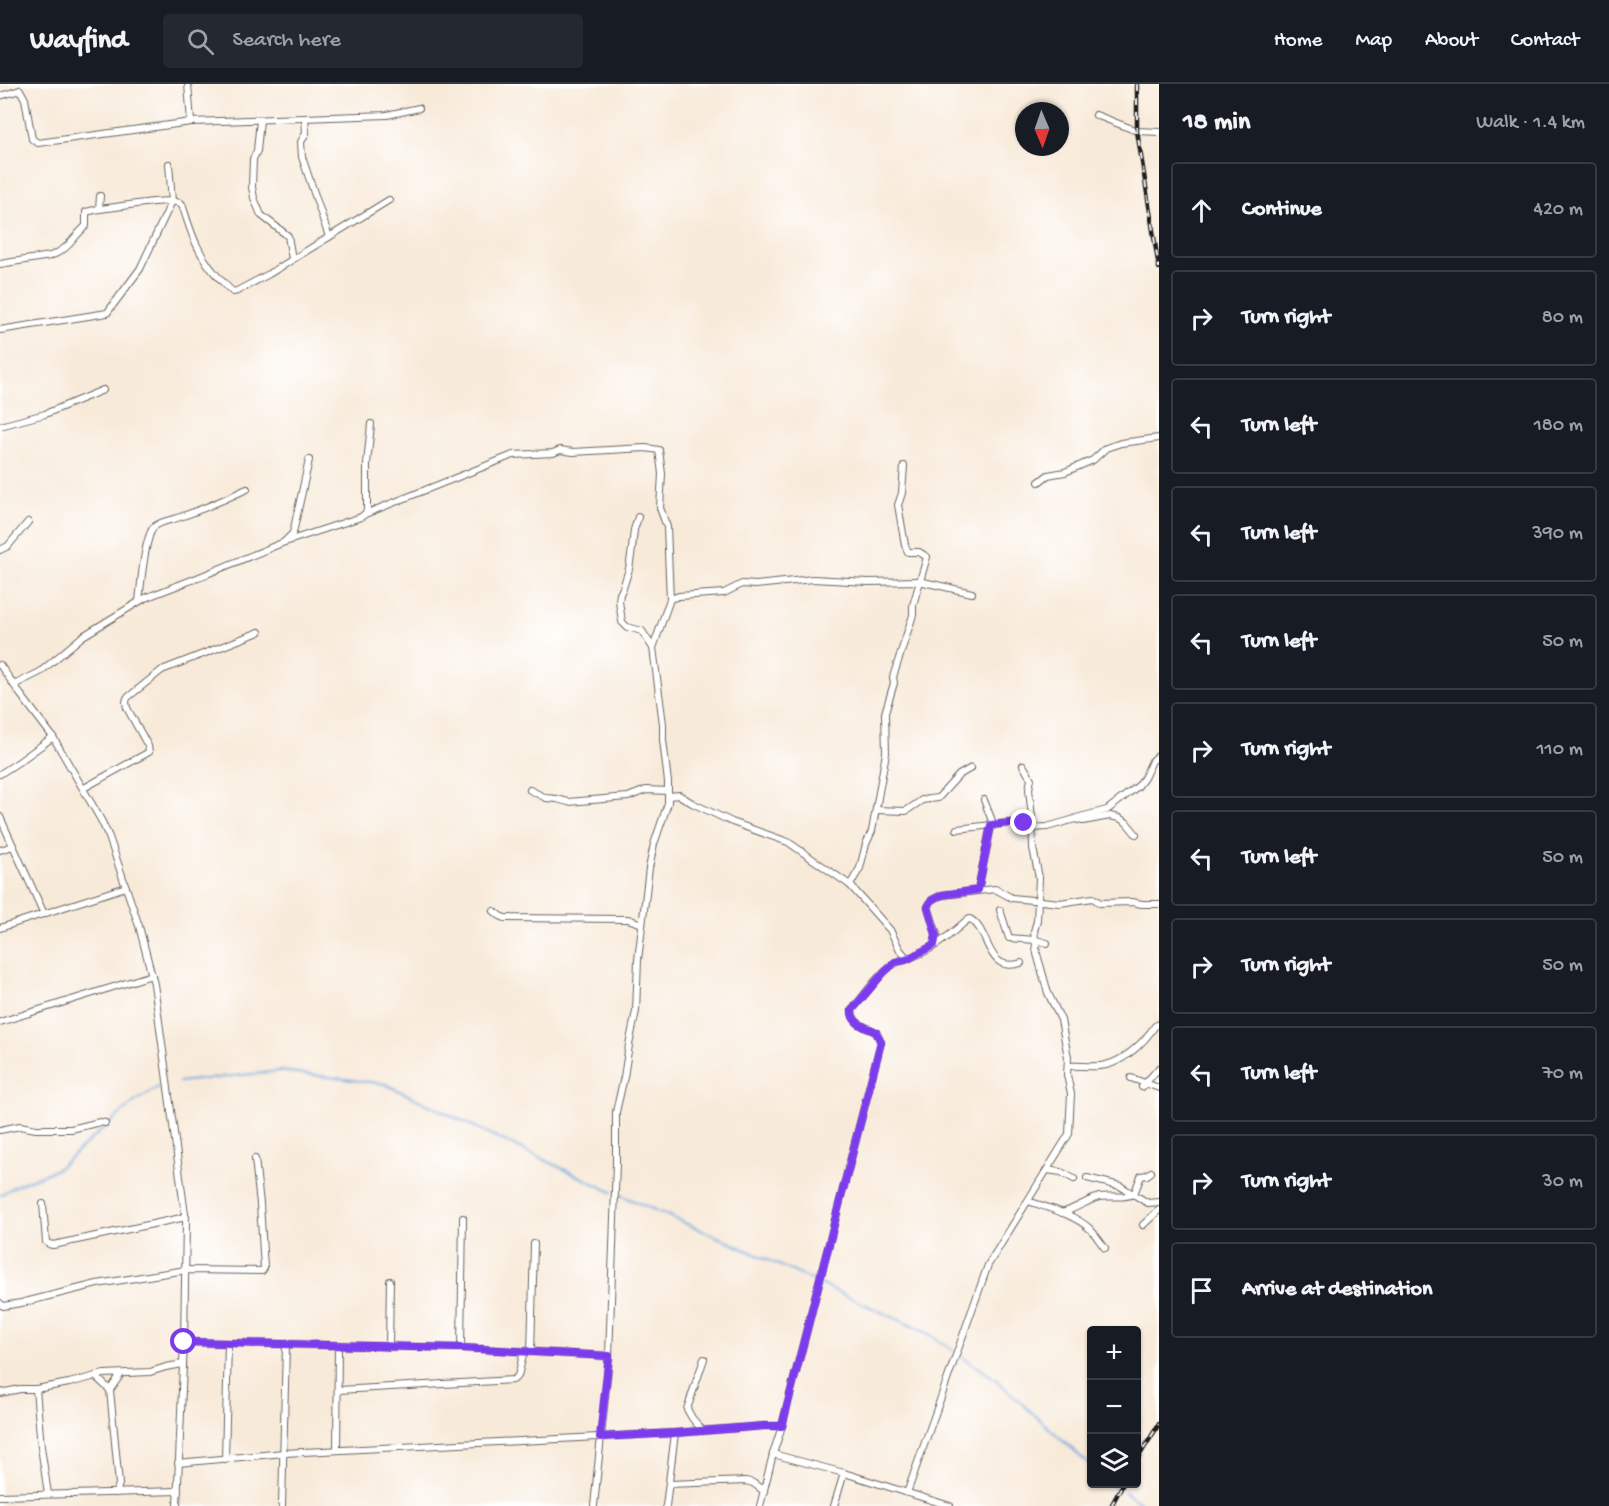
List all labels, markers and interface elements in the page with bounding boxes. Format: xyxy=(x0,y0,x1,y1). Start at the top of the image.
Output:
search box xyxy=(163,14,583,68)
text: Wayfind xyxy=(30,25,127,58)
icon: search xyxy=(184,25,217,58)
text: Search here xyxy=(232,28,341,54)
text: Home xyxy=(1274,29,1322,54)
text: Map xyxy=(1355,29,1392,54)
text: About xyxy=(1425,29,1478,54)
text: Contact xyxy=(1511,29,1579,54)
north arrow xyxy=(1015,102,1069,156)
text: 18 min xyxy=(1183,108,1250,139)
text: Walk · 1.4 km xyxy=(1476,112,1585,135)
icon: ahead xyxy=(1185,194,1218,227)
text: Continue xyxy=(1242,197,1322,223)
text: 420 m xyxy=(1533,199,1583,222)
icon: right xyxy=(1185,302,1218,335)
text: Turn right xyxy=(1242,305,1330,331)
text: 80 m xyxy=(1542,307,1583,330)
icon: left xyxy=(1185,410,1218,443)
text: Turn left xyxy=(1242,413,1316,439)
text: 180 m xyxy=(1534,415,1583,438)
icon: left xyxy=(1185,518,1218,551)
text: Turn left xyxy=(1242,521,1316,547)
text: 390 m xyxy=(1532,523,1583,546)
icon: left xyxy=(1185,626,1218,659)
text: Turn left xyxy=(1242,629,1316,655)
text: 50 m xyxy=(1542,631,1583,654)
icon: right xyxy=(1185,734,1218,767)
text: Turn right xyxy=(1242,737,1330,763)
text: 110 m xyxy=(1537,739,1583,762)
route end xyxy=(1010,809,1036,835)
icon: left xyxy=(1185,842,1218,875)
text: Turn left xyxy=(1242,845,1316,871)
text: 50 m xyxy=(1542,847,1583,870)
icon: right xyxy=(1185,950,1218,983)
text: Turn right xyxy=(1242,953,1330,979)
text: 50 m xyxy=(1542,955,1583,978)
icon: left xyxy=(1185,1058,1218,1091)
text: Turn left xyxy=(1242,1061,1316,1087)
text: 70 m xyxy=(1542,1063,1583,1086)
icon: right xyxy=(1185,1166,1218,1199)
text: Turn right xyxy=(1242,1169,1330,1195)
text: 30 m xyxy=(1542,1171,1583,1194)
icon: arrive xyxy=(1185,1274,1218,1307)
text: Arrive at destination xyxy=(1242,1277,1432,1303)
map controls xyxy=(1087,1326,1141,1488)
button: + xyxy=(1087,1326,1141,1380)
route start xyxy=(170,1328,196,1354)
button: − xyxy=(1087,1380,1141,1434)
button: layers xyxy=(1087,1434,1141,1488)

